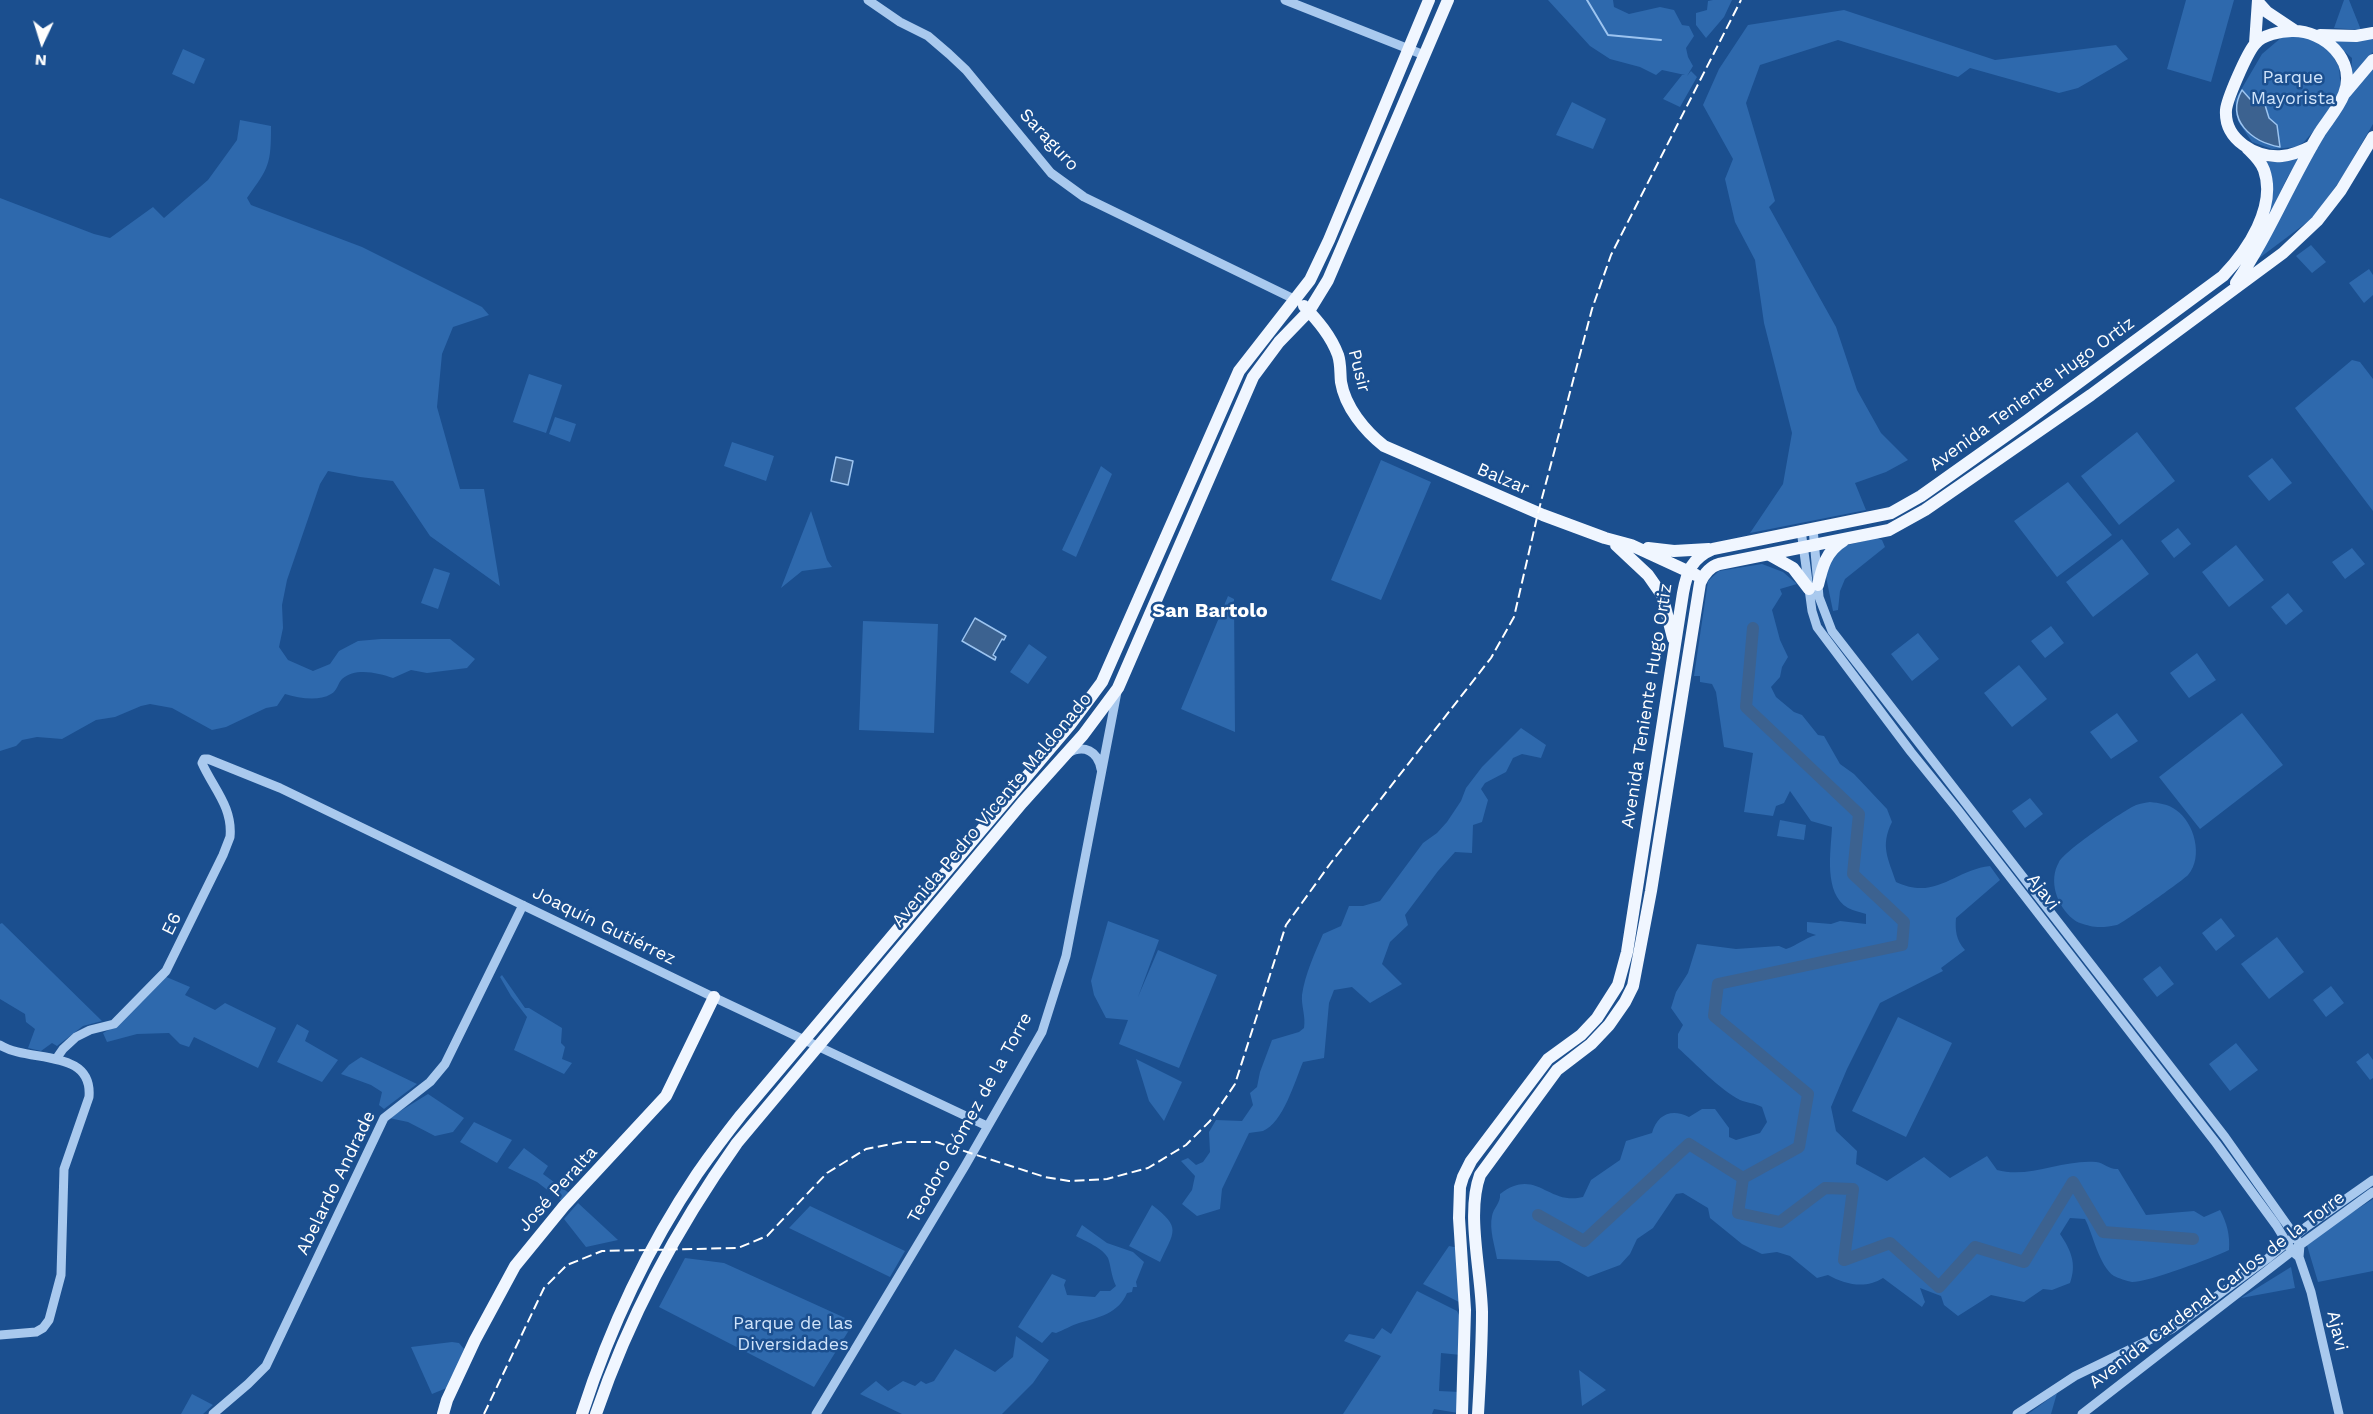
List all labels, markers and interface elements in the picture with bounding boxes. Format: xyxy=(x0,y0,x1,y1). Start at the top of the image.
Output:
north arrow xyxy=(12,12,72,72)
text: N xyxy=(34,51,47,70)
park label: Parque Mayorista xyxy=(2251,67,2335,110)
street label: Saraguro xyxy=(1015,104,1083,176)
street label: Avenida Teniente Hugo Ortiz xyxy=(1925,312,2139,476)
street label: Pusir xyxy=(1343,347,1375,395)
street label: Balzar xyxy=(1474,458,1532,500)
street label: Avenida Teniente Hugo Ortiz xyxy=(1617,582,1677,830)
district label: San Bartolo xyxy=(1152,599,1268,623)
street label: Avenida Pedro Vicente Maldonado xyxy=(887,688,1097,932)
street label: Ajavi xyxy=(2022,869,2064,915)
street label: Joaquín Gutiérrez xyxy=(529,882,679,970)
street label: E6 xyxy=(157,909,187,939)
street label: Teodoro Gómez de la Torre xyxy=(903,1009,1037,1227)
street label: Abelardo Andrade xyxy=(292,1107,380,1259)
street label: José Peralta xyxy=(514,1142,602,1236)
street label: Avenida Cardenal Carlos de la Torre xyxy=(2085,1187,2349,1393)
street label: Ajavi xyxy=(2322,1309,2352,1353)
park label: Parque de las Diversidades xyxy=(733,1313,853,1356)

